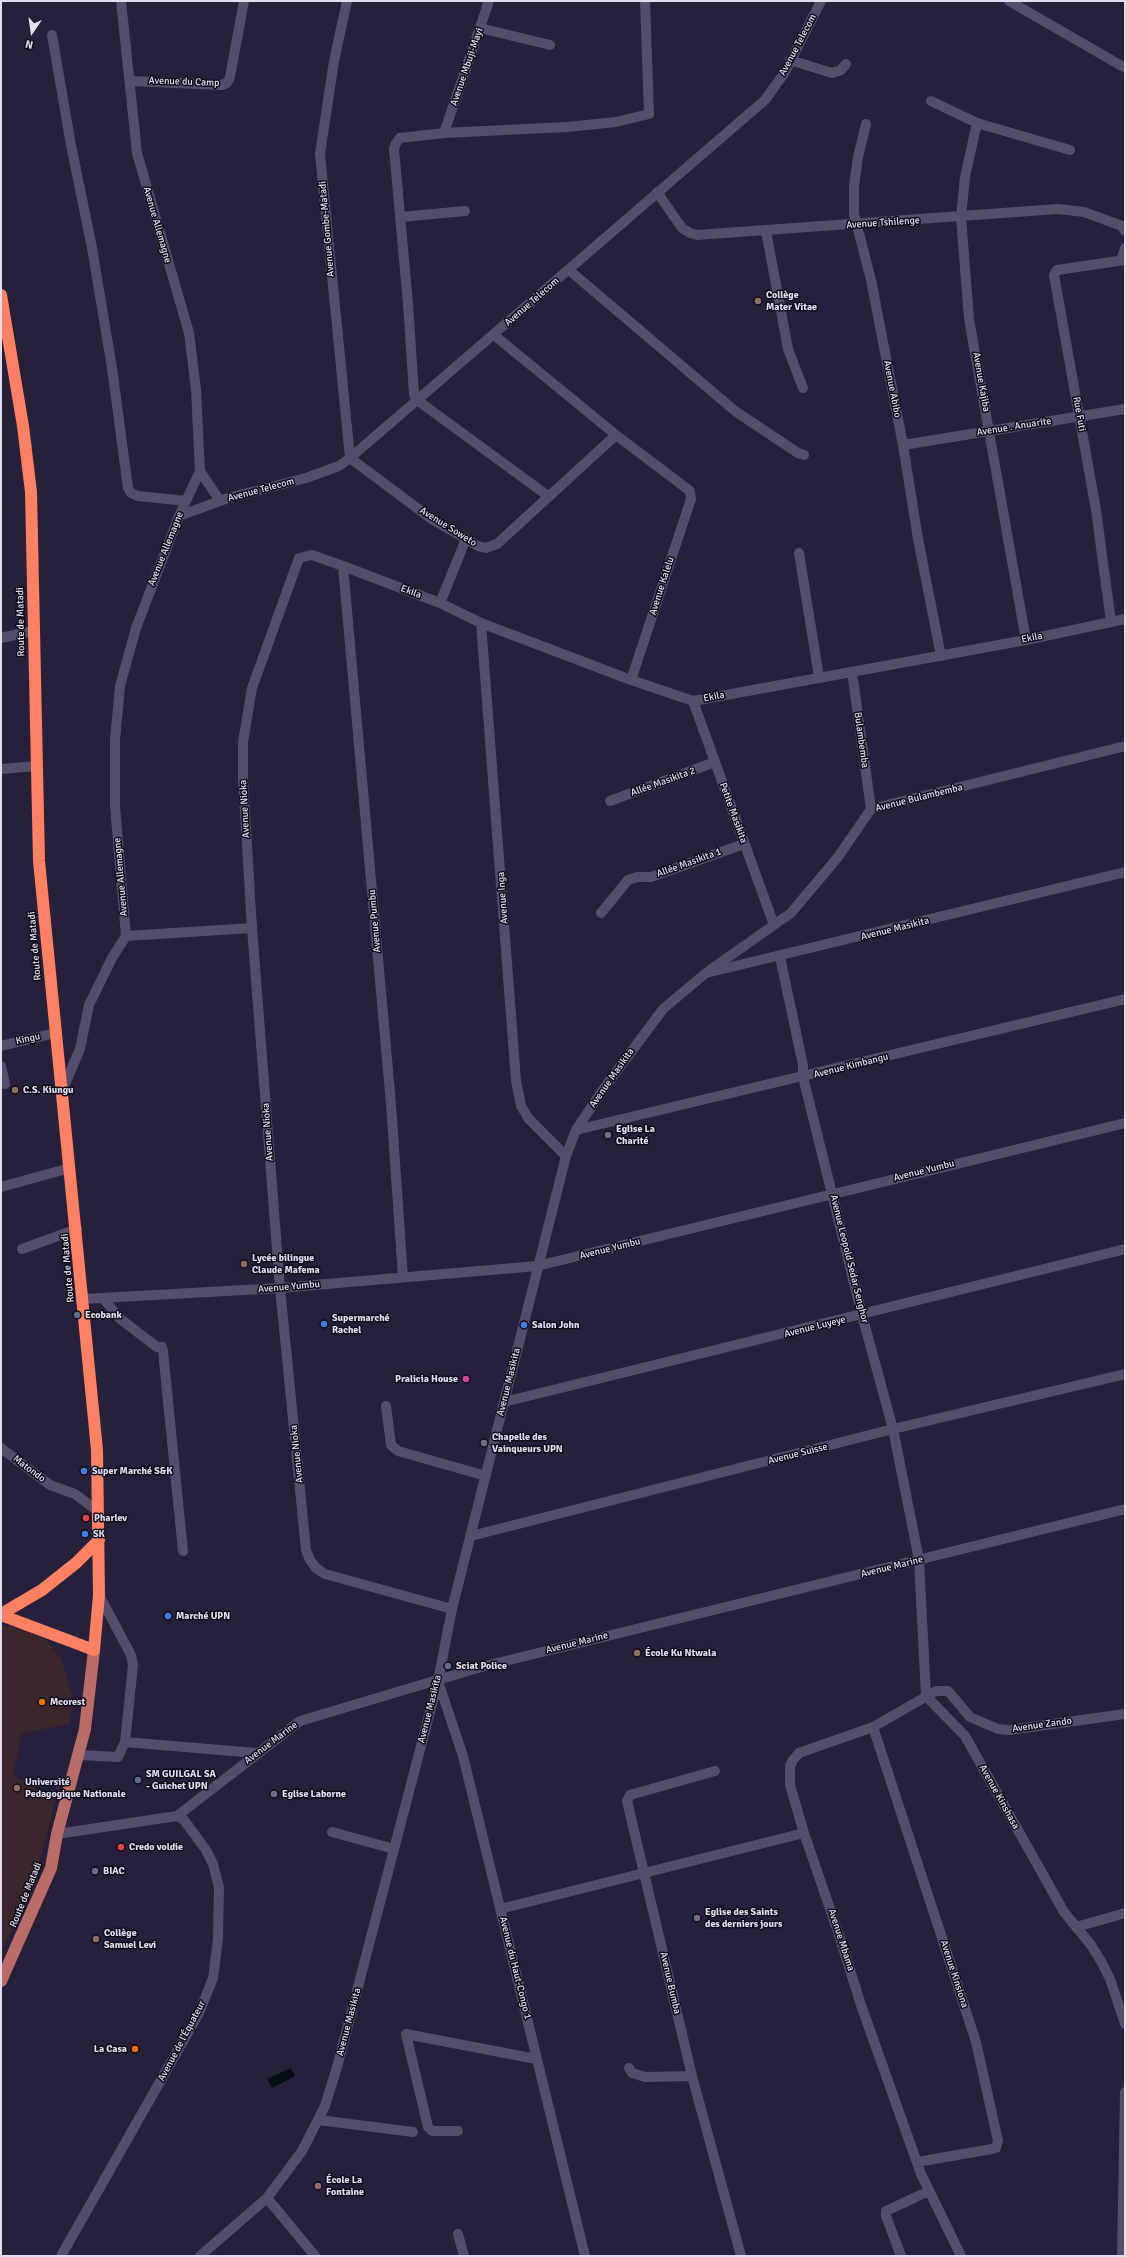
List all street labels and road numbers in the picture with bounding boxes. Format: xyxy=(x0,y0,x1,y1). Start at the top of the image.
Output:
street label: Avenue Telecom xyxy=(777,12,819,78)
street label: Avenue Mbuji-Mayi xyxy=(448,26,486,108)
street label: Avenue du Camp xyxy=(148,75,220,89)
street label: Avenue Gombe-Matadi xyxy=(317,180,337,278)
street label: Avenue Allemagne xyxy=(140,185,174,265)
street label: Avenue Tshilenge xyxy=(846,214,920,232)
street label: Avenue Telecom xyxy=(502,275,562,329)
street label: Avenue Kajiba xyxy=(970,351,992,413)
street label: Avenue Abibo xyxy=(881,359,903,419)
street label: Rue Futi xyxy=(1070,396,1088,432)
street label: Avenue . Anuarite xyxy=(976,415,1052,439)
street label: Avenue Telecom xyxy=(226,475,296,505)
street label: Avenue Soweto xyxy=(417,505,479,549)
street label: Avenue Allemagne xyxy=(146,510,186,588)
street label: Avenue Kalelu xyxy=(647,555,677,617)
street label: Ekila xyxy=(399,583,423,601)
street label: Route de Matadi xyxy=(14,587,28,657)
street label: Ekila xyxy=(1020,630,1044,646)
street label: Ekila xyxy=(702,689,726,705)
street label: Bulambemba xyxy=(851,711,871,769)
street label: Allée Masikita 2 xyxy=(629,765,697,799)
street label: Avenue Nioka xyxy=(237,780,253,838)
street label: Petite Masikita xyxy=(716,781,750,845)
street label: Avenue Bulambemba xyxy=(874,781,964,815)
street label: Avenue Allemagne xyxy=(112,837,130,917)
street label: Allée Masikita 1 xyxy=(655,846,723,880)
street label: Avenue Inga xyxy=(495,872,511,924)
street label: Avenue Pumbu xyxy=(366,889,384,953)
street label: Route de Matadi xyxy=(26,911,44,981)
street label: Avenue Masikita xyxy=(860,915,930,943)
street label: Kingu xyxy=(15,1031,41,1047)
street label: Avenue Masikita xyxy=(587,1046,637,1110)
street label: Avenue Kimbangu xyxy=(812,1051,890,1081)
street label: Avenue Nioka xyxy=(260,1103,276,1161)
street label: Avenue Yumbu xyxy=(892,1158,956,1184)
street label: Avenue Leopold Sedar Senghor xyxy=(827,1194,871,1324)
street label: Route de Matadi xyxy=(59,1233,77,1303)
street label: Avenue Yumbu xyxy=(578,1236,642,1262)
street label: Avenue Yumbu xyxy=(257,1278,321,1296)
street label: Avenue Luyeye xyxy=(783,1314,847,1340)
street label: Avenue Masikita xyxy=(495,1347,523,1417)
street label: Avenue Nioka xyxy=(288,1424,306,1484)
street label: Avenue Suisse xyxy=(767,1441,829,1467)
street label: Matondo xyxy=(10,1453,48,1485)
street label: Avenue Marine xyxy=(860,1553,924,1581)
street label: Avenue Marine xyxy=(545,1629,609,1657)
street label: Avenue Masikita xyxy=(416,1674,444,1744)
street label: Avenue Zando xyxy=(1011,1715,1073,1735)
street label: Avenue Marine xyxy=(242,1719,300,1767)
street label: Avenue Kinshasa xyxy=(976,1763,1022,1831)
street label: Route de Matadi xyxy=(7,1861,45,1929)
street label: Avenue Mbama xyxy=(825,1907,857,1973)
street label: Avenue du Haut-Congo 1 xyxy=(496,1915,534,2021)
street label: Avenue Kinsiona xyxy=(937,1939,971,2009)
street label: Avenue Bumba xyxy=(657,1951,683,2015)
street label: Avenue Masikita xyxy=(334,1987,364,2057)
street label: Avenue de l'Équateur xyxy=(156,1999,208,2083)

